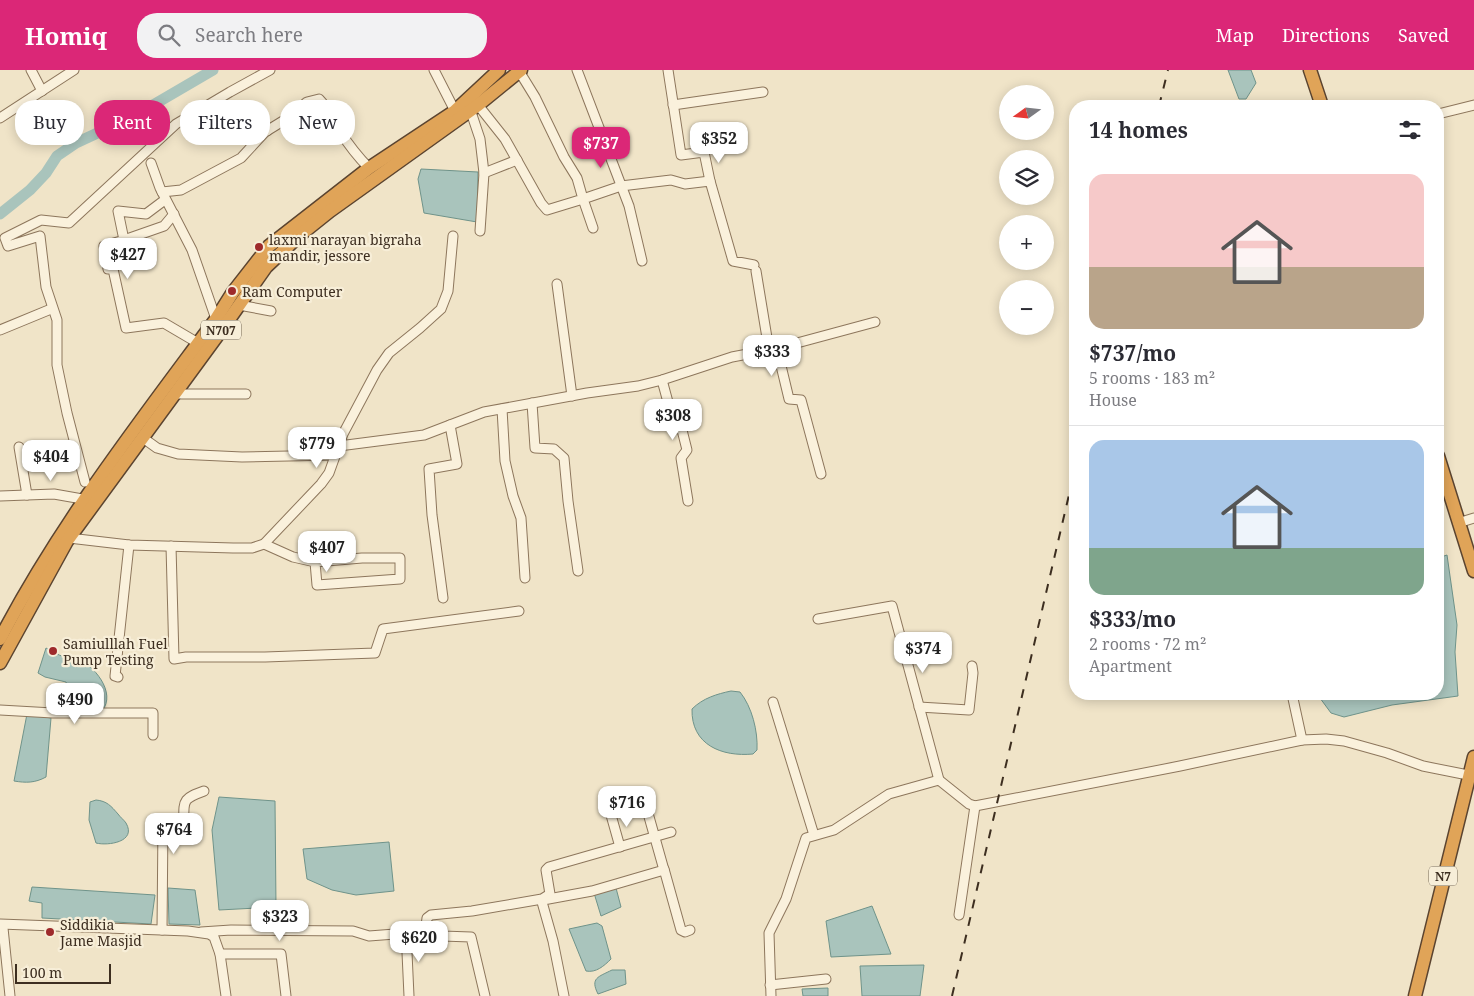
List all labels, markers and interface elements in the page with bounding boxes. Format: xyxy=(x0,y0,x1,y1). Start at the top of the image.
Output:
search box xyxy=(137,13,487,58)
text: Homiq xyxy=(25,19,107,52)
icon: search xyxy=(155,21,183,49)
text: Search here xyxy=(195,22,303,48)
text: Map xyxy=(1216,23,1254,47)
text: Directions xyxy=(1282,23,1370,47)
text: Saved xyxy=(1398,23,1449,47)
north arrow xyxy=(999,85,1054,140)
map controls xyxy=(999,85,1054,335)
chip: Buy xyxy=(15,100,84,145)
chip: Rent xyxy=(94,100,170,145)
chip: Filters xyxy=(180,100,270,145)
chip: New xyxy=(280,100,355,145)
text: 14 homes xyxy=(1089,116,1188,144)
icon: filters xyxy=(1396,116,1424,144)
pin: $352 xyxy=(689,122,749,164)
pin: $737 xyxy=(571,126,631,169)
text: $352 xyxy=(701,127,737,149)
text: $737 xyxy=(583,132,619,154)
button: layers xyxy=(999,150,1054,205)
icon: home xyxy=(1212,207,1302,297)
button: + xyxy=(999,215,1054,270)
place label: laxmi narayan bigraha mandir, jessore xyxy=(269,230,422,265)
pin: $427 xyxy=(98,238,158,280)
marker: laxmi narayan bigraha mandir, jessore xyxy=(253,241,265,253)
text: $427 xyxy=(110,243,146,265)
button: − xyxy=(999,280,1054,335)
place label: Ram Computer xyxy=(242,282,343,301)
marker: Ram Computer xyxy=(226,285,238,297)
road number: N707 xyxy=(201,320,241,340)
pin: $333 xyxy=(742,334,802,377)
text: $737/mo xyxy=(1089,339,1176,367)
text: $333 xyxy=(754,340,790,362)
text: 5 rooms · 183 m² xyxy=(1089,367,1215,389)
text: House xyxy=(1089,389,1137,411)
pin: $308 xyxy=(643,398,703,441)
text: $308 xyxy=(655,404,691,426)
pin: $779 xyxy=(287,426,347,469)
text: $779 xyxy=(299,432,335,454)
pin: $404 xyxy=(21,440,81,482)
text: $404 xyxy=(33,445,69,467)
icon: home xyxy=(1212,472,1302,562)
pin: $407 xyxy=(297,530,357,573)
text: $407 xyxy=(309,536,345,558)
text: $333/mo xyxy=(1089,605,1176,633)
pin: $374 xyxy=(893,632,953,674)
text: 2 rooms · 72 m² xyxy=(1089,633,1206,655)
place label: Samiulllah Fuel Pump Testing xyxy=(63,634,168,669)
text: $374 xyxy=(905,637,941,659)
marker: Samiulllah Fuel Pump Testing xyxy=(47,645,59,657)
text: Apartment xyxy=(1089,655,1172,677)
pin: $490 xyxy=(45,682,105,725)
text: $490 xyxy=(57,688,93,710)
pin: $716 xyxy=(597,786,657,828)
text: $716 xyxy=(609,791,645,813)
pin: $764 xyxy=(144,812,204,855)
text: $764 xyxy=(156,818,192,840)
road number: N7 xyxy=(1429,866,1457,886)
pin: $323 xyxy=(250,900,310,942)
text: $323 xyxy=(262,905,298,927)
place label: Siddikia Jame Masjid xyxy=(59,915,142,950)
pin: $620 xyxy=(389,920,449,963)
marker: Siddikia Jame Masjid xyxy=(44,926,56,938)
text: $620 xyxy=(401,926,437,948)
scale bar xyxy=(15,961,111,984)
text: 100 m xyxy=(22,963,62,982)

